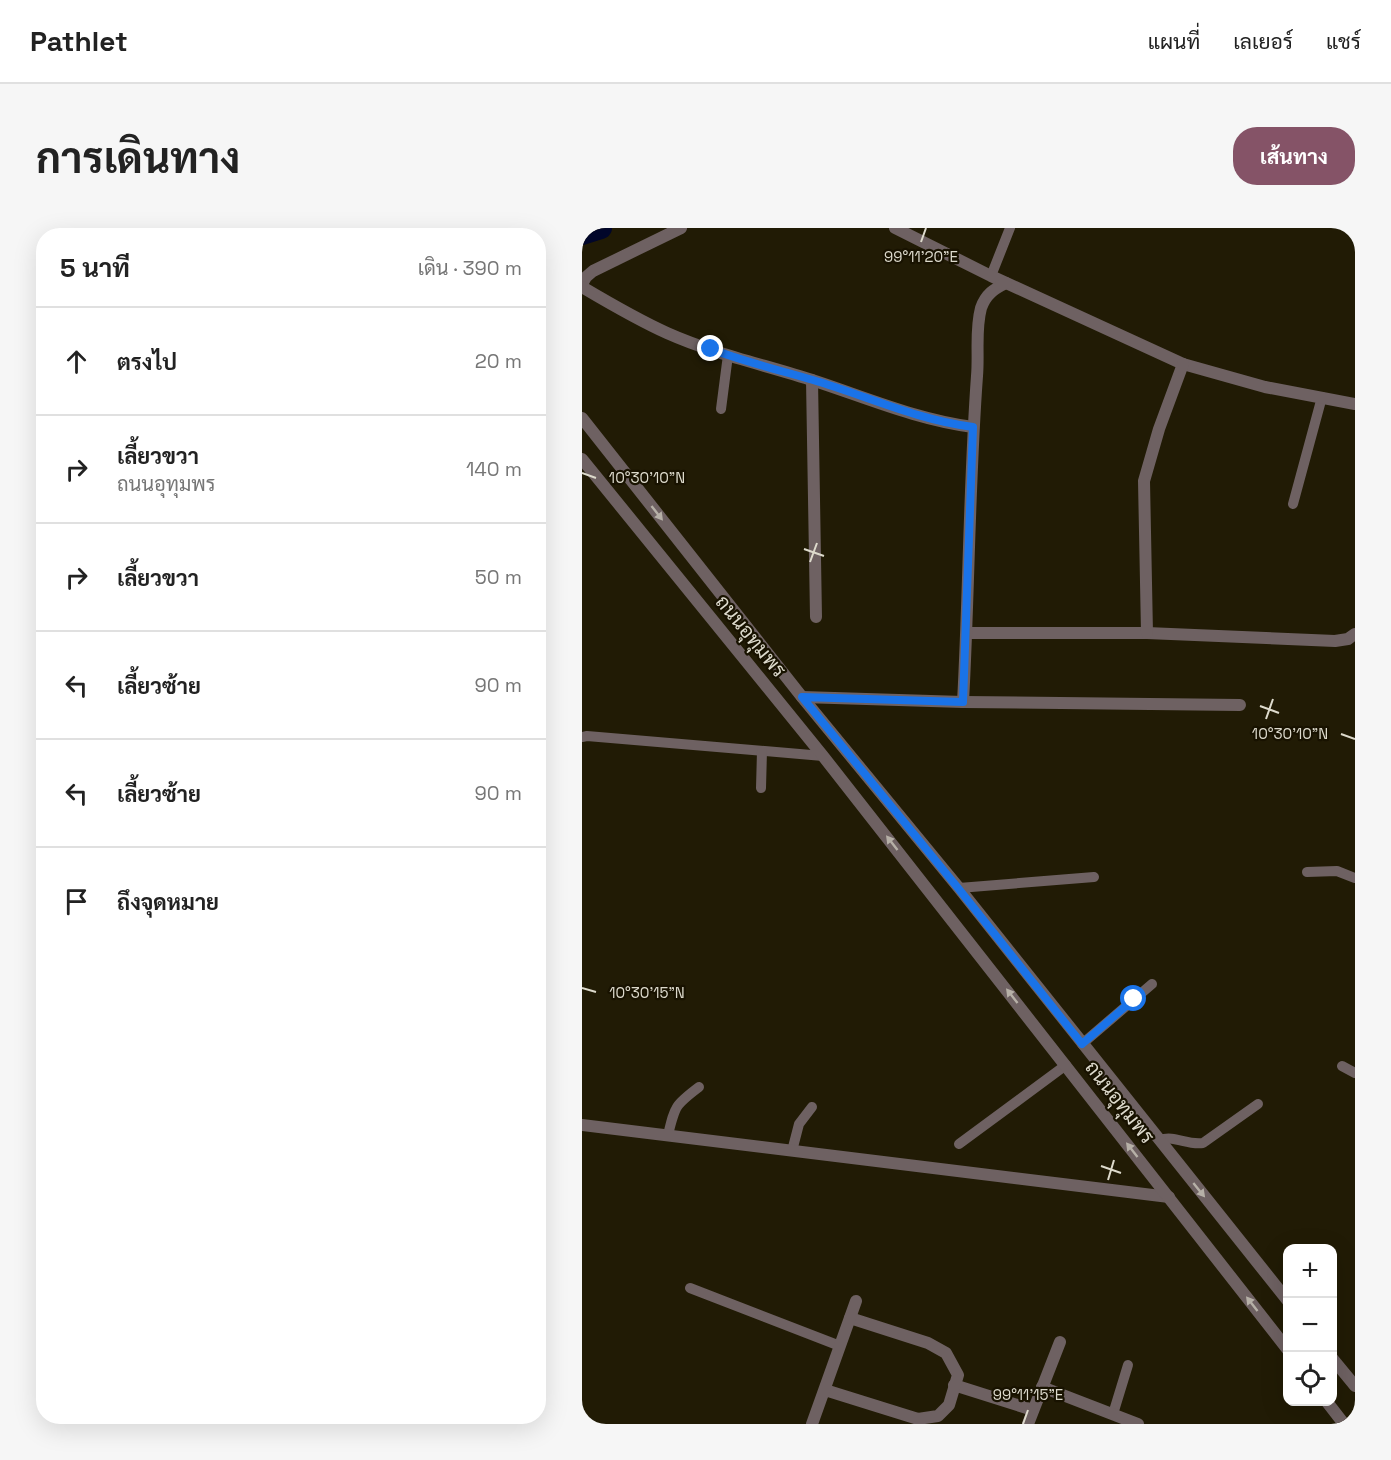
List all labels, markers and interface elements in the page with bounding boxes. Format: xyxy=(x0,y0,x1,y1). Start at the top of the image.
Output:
text: Pathlet xyxy=(30,23,128,59)
text: แผนที่ xyxy=(1148,28,1200,55)
text: เลเยอร์ xyxy=(1233,28,1293,55)
text: แชร์ xyxy=(1326,28,1361,55)
button: เส้นทาง xyxy=(1233,127,1355,185)
text: การเดินทาง xyxy=(36,132,240,185)
text: 99°11'20"E xyxy=(884,247,958,266)
text: 5 นาที xyxy=(60,251,130,285)
text: เดิน · 390 m xyxy=(418,255,522,281)
route end xyxy=(697,335,723,361)
icon: ahead xyxy=(60,345,93,378)
text: ตรงไป xyxy=(117,348,177,376)
text: 20 m xyxy=(475,348,522,374)
text: เลี้ยวขวา xyxy=(117,442,199,470)
icon: right xyxy=(60,453,93,486)
text: 140 m xyxy=(466,456,522,482)
text: 10°30'10"N xyxy=(609,468,685,487)
text: ถนนอุทุมพร xyxy=(117,471,215,497)
one-way arrow xyxy=(651,505,664,521)
icon: right xyxy=(60,561,93,594)
text: เลี้ยวขวา xyxy=(117,564,199,592)
text: 50 m xyxy=(475,564,522,590)
street label: ถนนอุทุมพร xyxy=(709,590,792,683)
icon: left xyxy=(60,669,93,702)
text: เลี้ยวซ้าย xyxy=(117,672,201,700)
text: 90 m xyxy=(475,672,522,698)
text: 10°30'10"N xyxy=(1252,724,1328,743)
icon: left xyxy=(60,777,93,810)
text: เลี้ยวซ้าย xyxy=(117,780,201,808)
text: 90 m xyxy=(475,780,522,806)
one-way arrow xyxy=(885,835,898,851)
icon: arrive xyxy=(60,885,93,918)
text: ถึงจุดหมาย xyxy=(117,888,219,916)
text: 10°30'15"N xyxy=(609,983,685,1002)
route start xyxy=(1120,985,1146,1011)
one-way arrow xyxy=(1006,988,1019,1004)
street label: ถนนอุทุมพร xyxy=(1079,1055,1161,1149)
one-way arrow xyxy=(1127,1142,1139,1157)
one-way arrow xyxy=(1192,1182,1205,1197)
map controls xyxy=(1283,1244,1337,1406)
button: + xyxy=(1283,1244,1337,1298)
one-way arrow xyxy=(1245,1296,1258,1312)
button: − xyxy=(1283,1298,1337,1352)
button: locate xyxy=(1283,1352,1337,1406)
text: 99°11'15"E xyxy=(993,1385,1063,1404)

